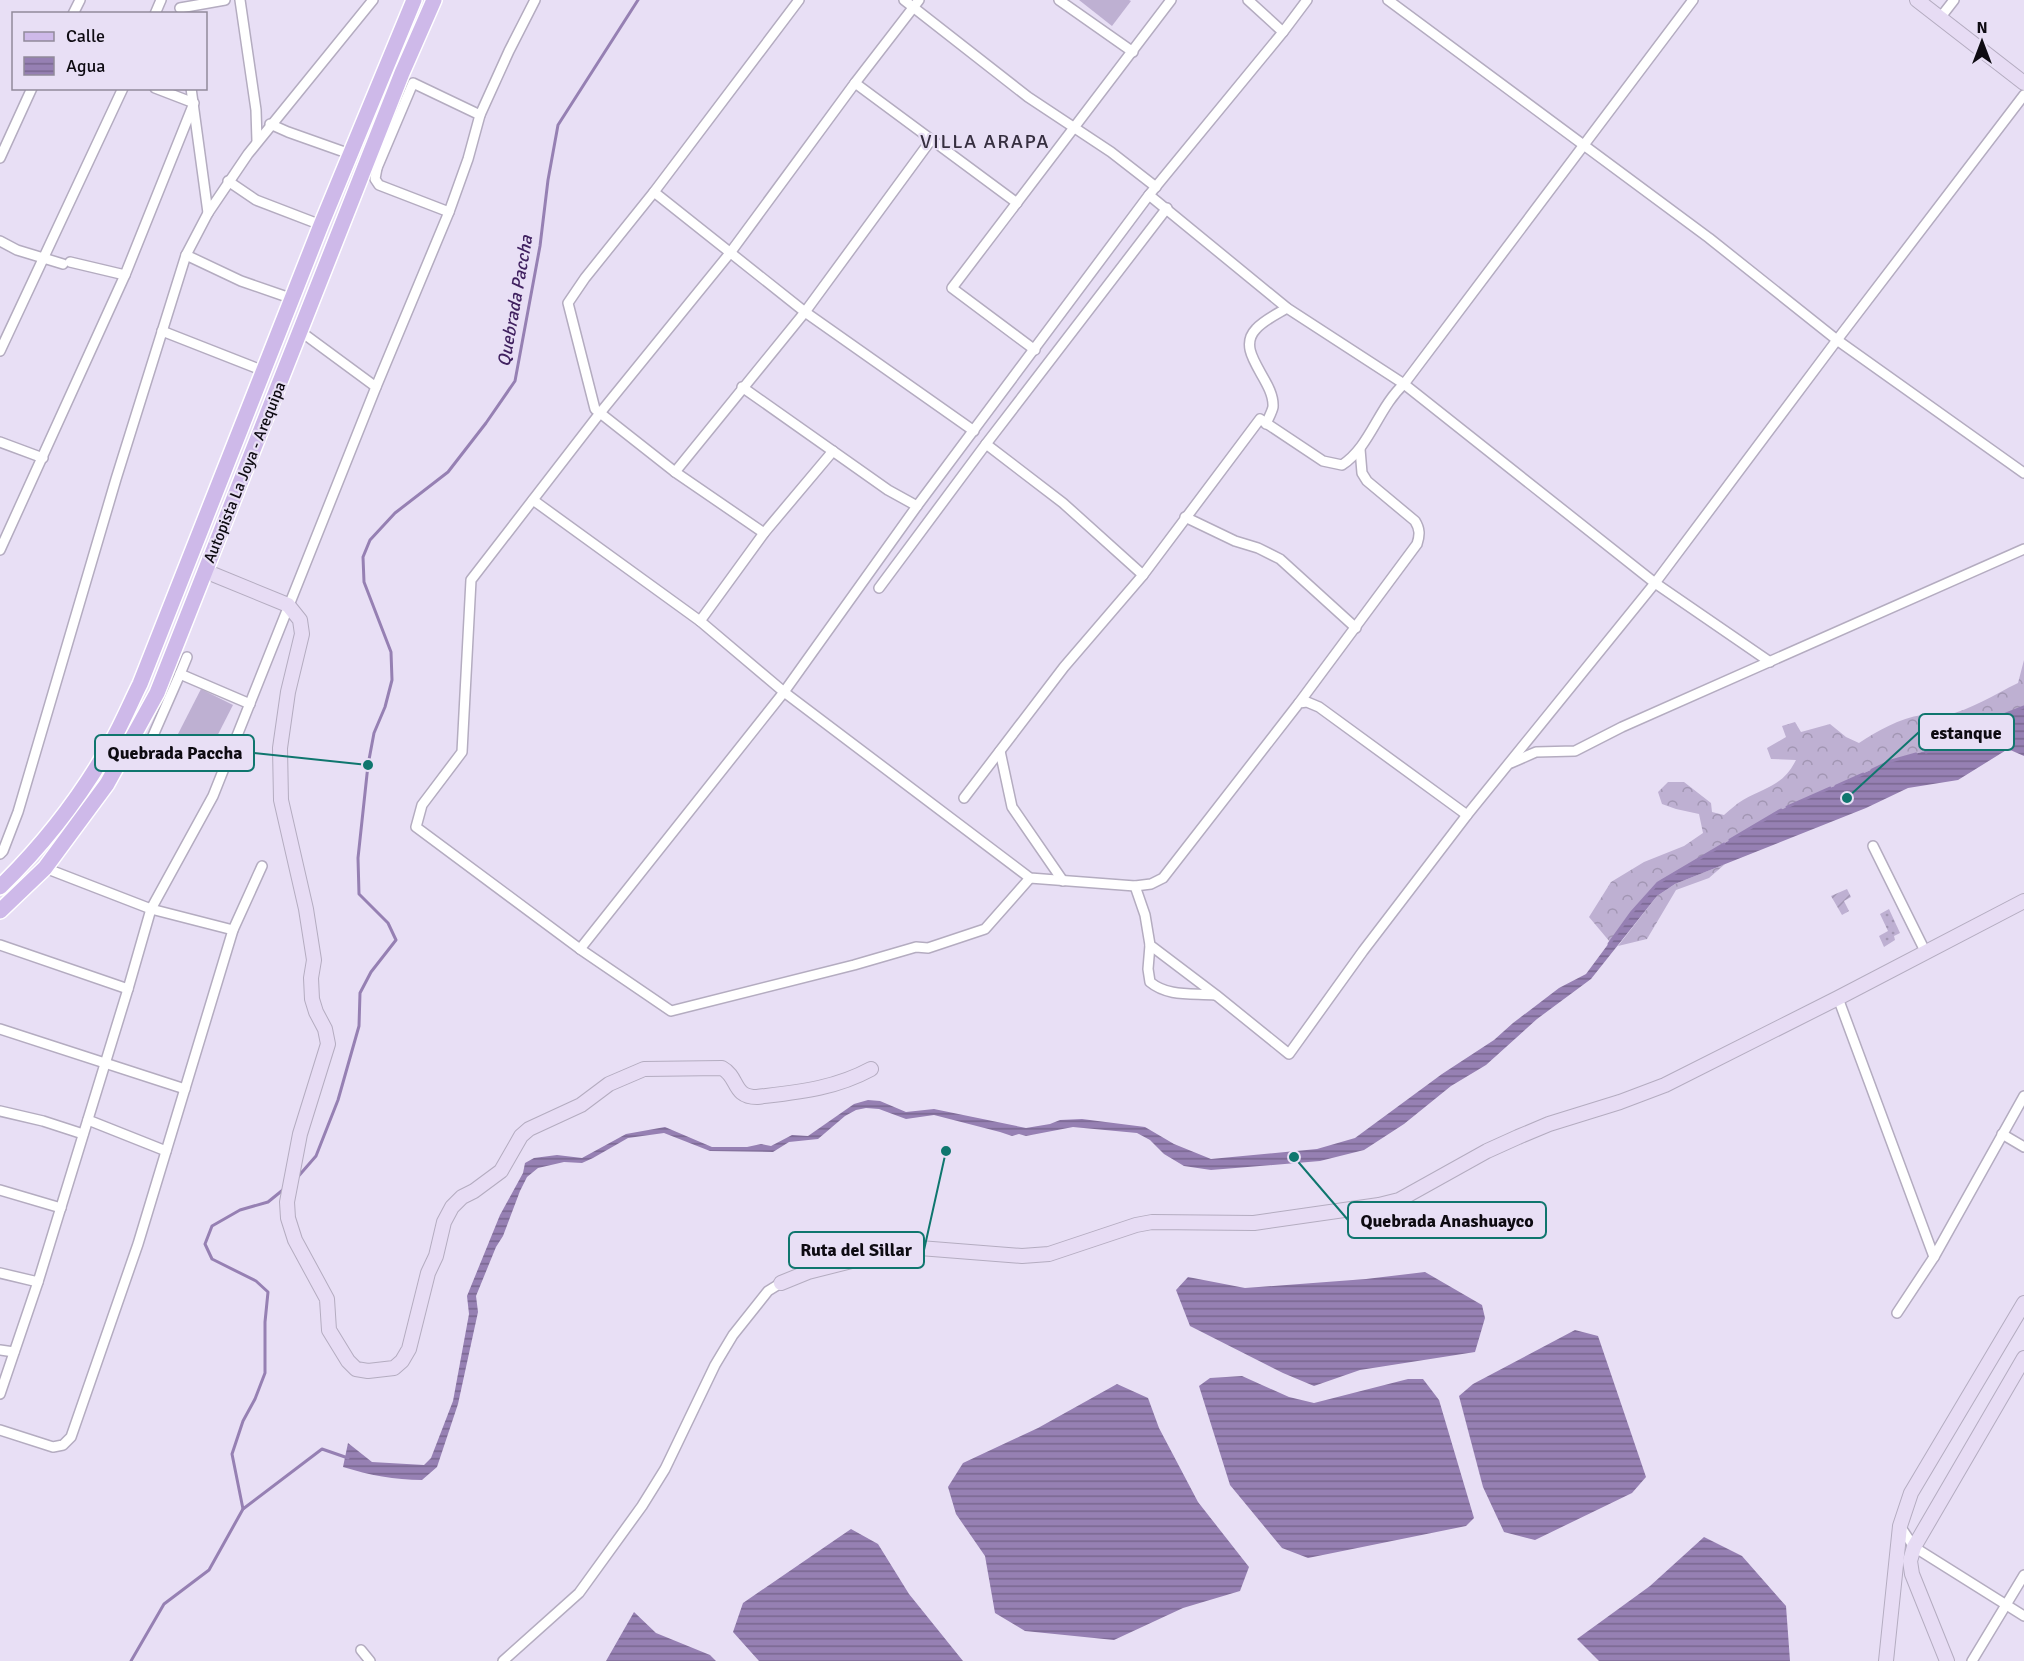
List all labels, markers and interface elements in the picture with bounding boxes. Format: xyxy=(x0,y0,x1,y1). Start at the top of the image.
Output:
legend xyxy=(12,12,207,90)
north arrow xyxy=(1952,12,2012,72)
text: N xyxy=(1976,18,1988,38)
text: Calle xyxy=(66,25,105,47)
text: Agua xyxy=(66,55,105,77)
district label: VILLA ARAPA xyxy=(920,129,1050,154)
water label: Quebrada Paccha xyxy=(493,233,538,368)
street label: Autopista La Joya - Arequipa xyxy=(199,379,290,566)
callout: estanque xyxy=(1919,714,2014,750)
text: estanque xyxy=(1930,722,2002,744)
callout: Quebrada Paccha xyxy=(95,735,254,771)
text: Quebrada Paccha xyxy=(108,742,242,764)
callout: Quebrada Anashuayco xyxy=(1348,1202,1546,1238)
text: Quebrada Anashuayco xyxy=(1360,1210,1534,1232)
callout: Ruta del Sillar xyxy=(789,1232,924,1268)
text: Ruta del Sillar xyxy=(800,1239,913,1261)

